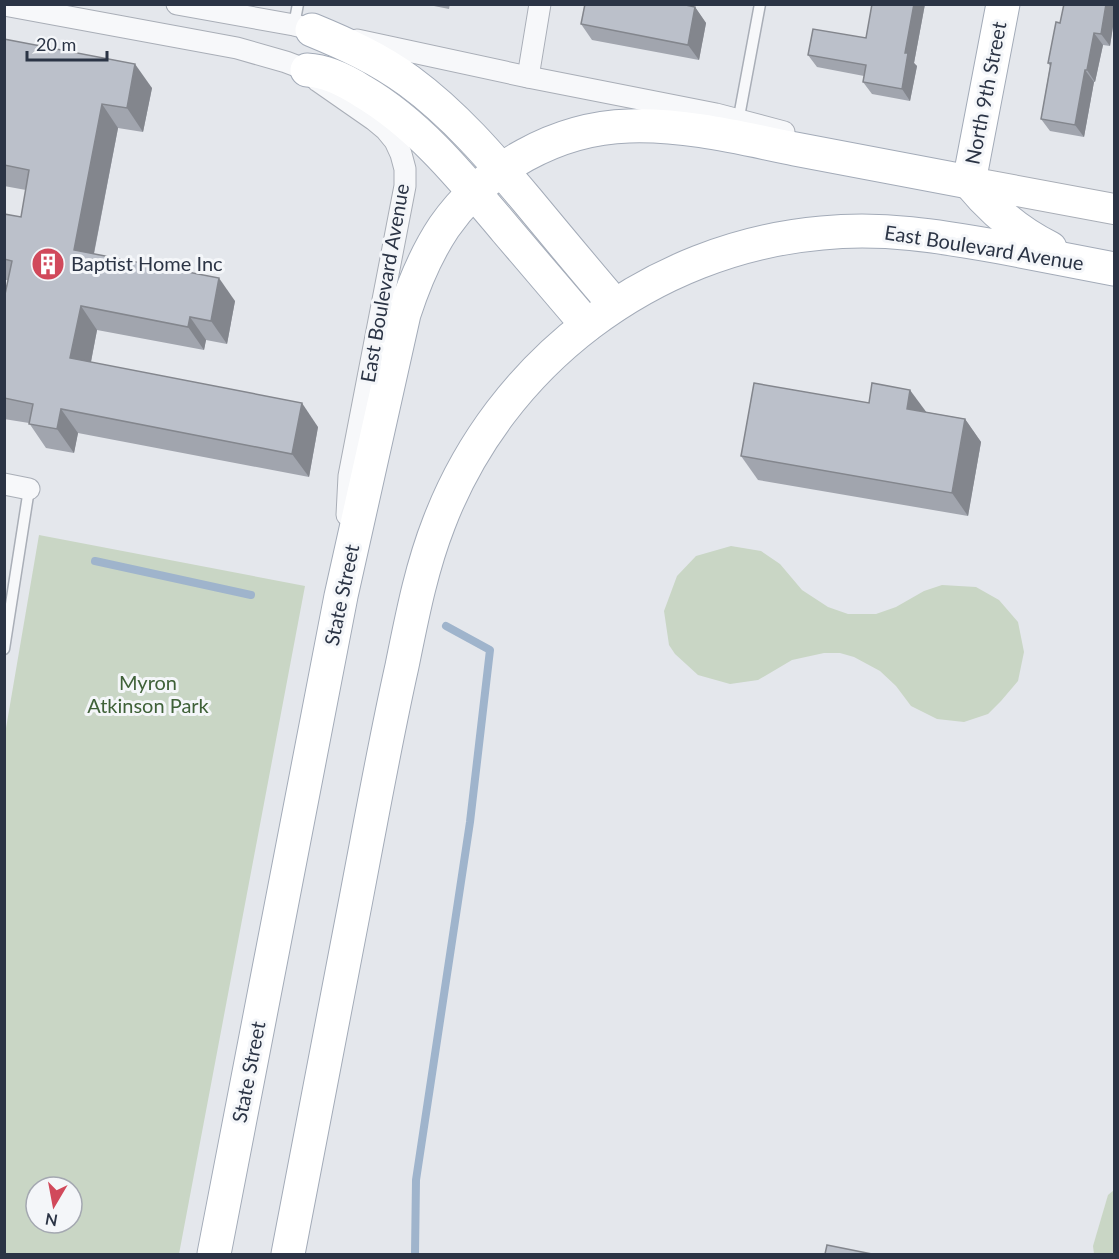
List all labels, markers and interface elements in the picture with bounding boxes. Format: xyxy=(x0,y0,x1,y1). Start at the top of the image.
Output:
street label: North 9th Street xyxy=(959,19,1011,166)
scale bar xyxy=(27,24,106,62)
text: 20 m xyxy=(36,33,76,55)
street label: East Boulevard Avenue xyxy=(355,182,413,384)
street label: East Boulevard Avenue xyxy=(883,219,1086,275)
building icon: Baptist Home Inc xyxy=(30,246,66,282)
place label: Baptist Home Inc xyxy=(71,251,223,275)
street label: State Street xyxy=(319,542,363,648)
park label: Myron Atkinson Park xyxy=(87,670,210,717)
street label: State Street xyxy=(226,1019,270,1125)
north arrow xyxy=(24,1175,84,1235)
text: N xyxy=(44,1210,59,1231)

